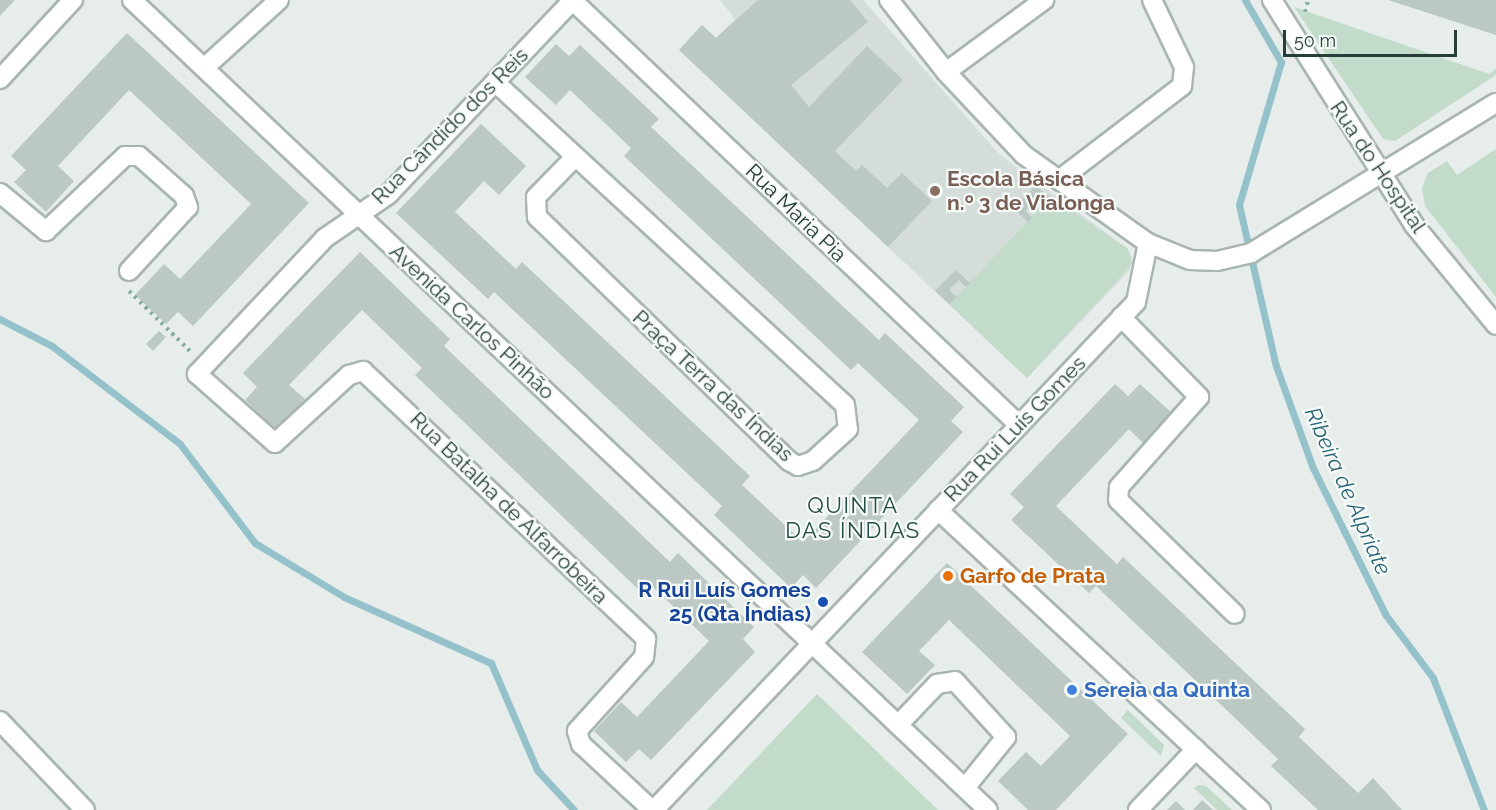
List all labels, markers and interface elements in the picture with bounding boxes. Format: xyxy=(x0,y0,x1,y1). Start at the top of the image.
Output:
scale bar xyxy=(1286,18,1460,56)
text: 50 m xyxy=(1294,30,1336,51)
street label: Rua Cândido dos Reis xyxy=(367,43,533,209)
street label: Rua do Hospital xyxy=(1325,96,1431,238)
street label: Rua Maria Pia xyxy=(740,159,852,267)
place label: Escola Básica n.º 3 de Vialonga xyxy=(947,166,1116,216)
marker: Escola Básica n.º 3 de Vialonga xyxy=(928,184,942,198)
street label: Avenida Carlos Pinhão xyxy=(384,239,560,405)
street label: Praça Terra das Índias xyxy=(627,305,799,467)
street label: Rua Rui Luís Gomes xyxy=(939,351,1091,507)
water label: Ribeira de Alpriate xyxy=(1299,403,1397,579)
street label: Rua Batalha de Alfarrobeira xyxy=(405,407,613,609)
district label: QUINTA DAS ÍNDIAS xyxy=(785,492,921,544)
place label: Garfo de Prata xyxy=(960,563,1105,589)
marker: Garfo de Prata xyxy=(941,569,955,583)
place label: R Rui Luís Gomes 25 (Qta Índias) xyxy=(638,577,811,627)
marker: R Rui Luís Gomes 25 (Qta Índias) xyxy=(816,595,830,609)
place label: Sereia da Quinta xyxy=(1084,677,1250,703)
marker: Sereia da Quinta xyxy=(1065,683,1079,697)

